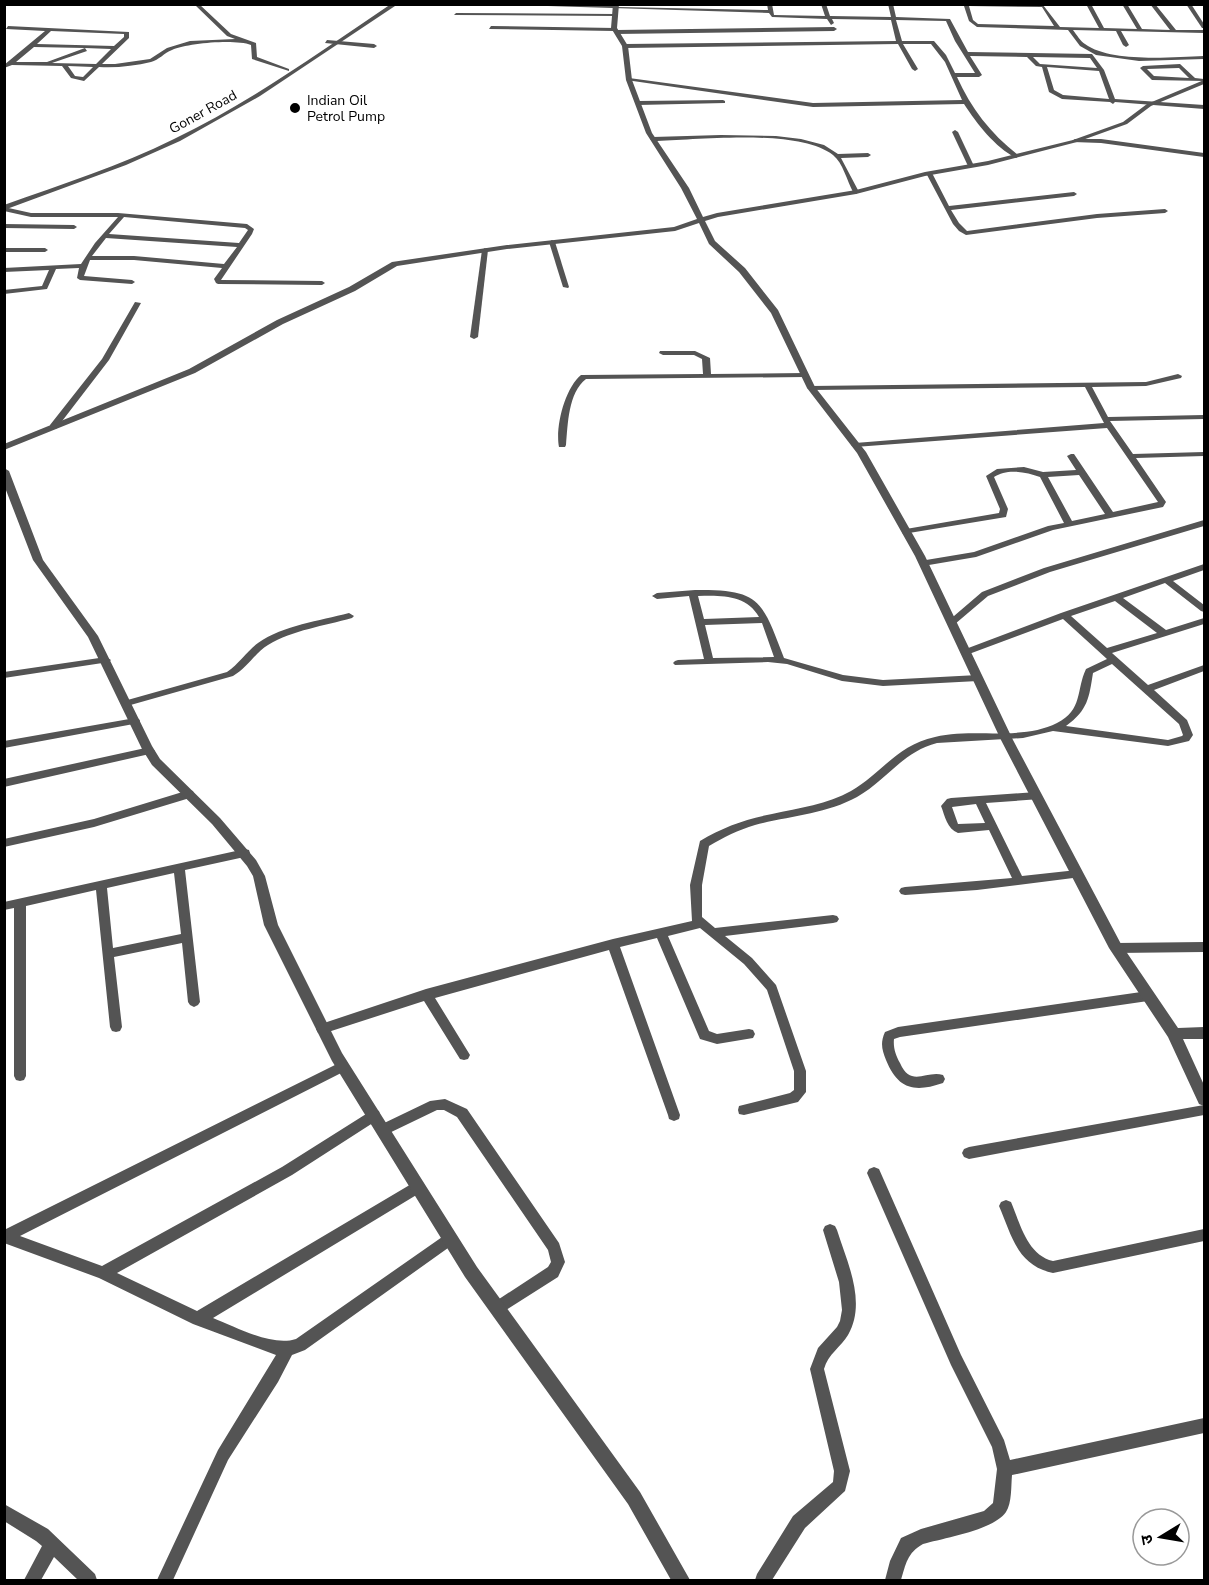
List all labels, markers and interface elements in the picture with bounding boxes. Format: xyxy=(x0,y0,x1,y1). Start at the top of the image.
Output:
street label: Goner Road xyxy=(166,86,240,138)
place label: Indian Oil Petrol Pump xyxy=(307,91,385,126)
marker: Indian Oil Petrol Pump xyxy=(288,101,302,115)
north arrow xyxy=(1131,1507,1191,1567)
text: उ xyxy=(1135,1532,1159,1546)

